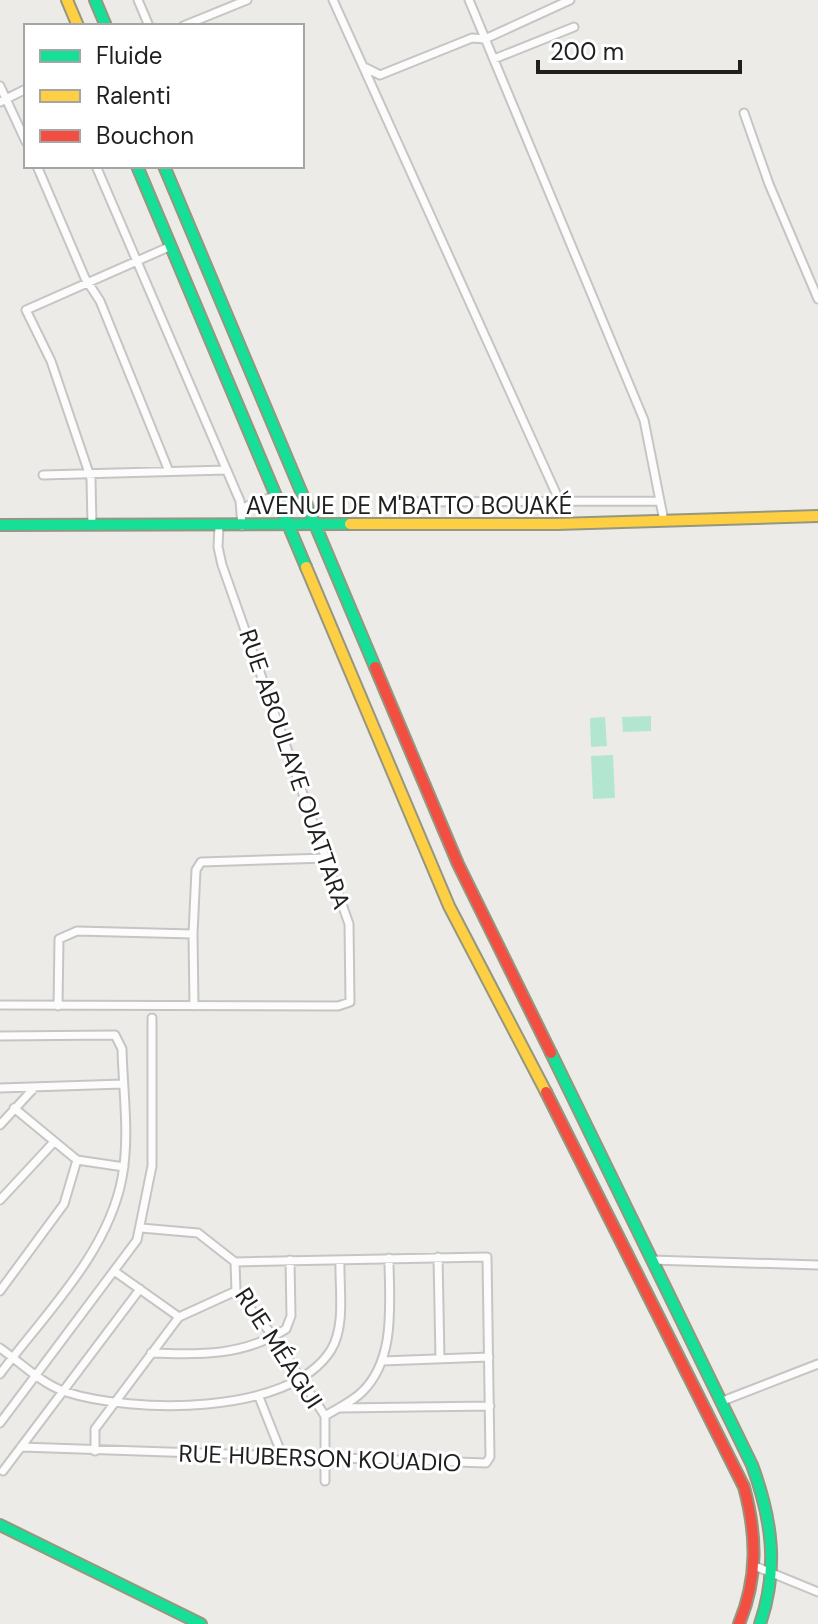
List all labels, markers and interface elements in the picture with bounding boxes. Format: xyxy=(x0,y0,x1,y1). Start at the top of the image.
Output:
legend xyxy=(24,24,304,168)
scale bar xyxy=(538,24,740,74)
text: 200 m xyxy=(550,36,624,67)
text: Fluide xyxy=(96,40,162,71)
text: Ralenti xyxy=(96,80,171,111)
text: Bouchon xyxy=(96,120,194,151)
street label: AVENUE DE M'BATTO BOUAKÉ xyxy=(246,490,572,521)
street label: RUE ABOULAYE OUATTARA xyxy=(232,625,358,913)
street label: RUE MÉAGUI xyxy=(228,1282,330,1414)
street label: RUE HUBERSON KOUADIO xyxy=(178,1438,462,1478)

